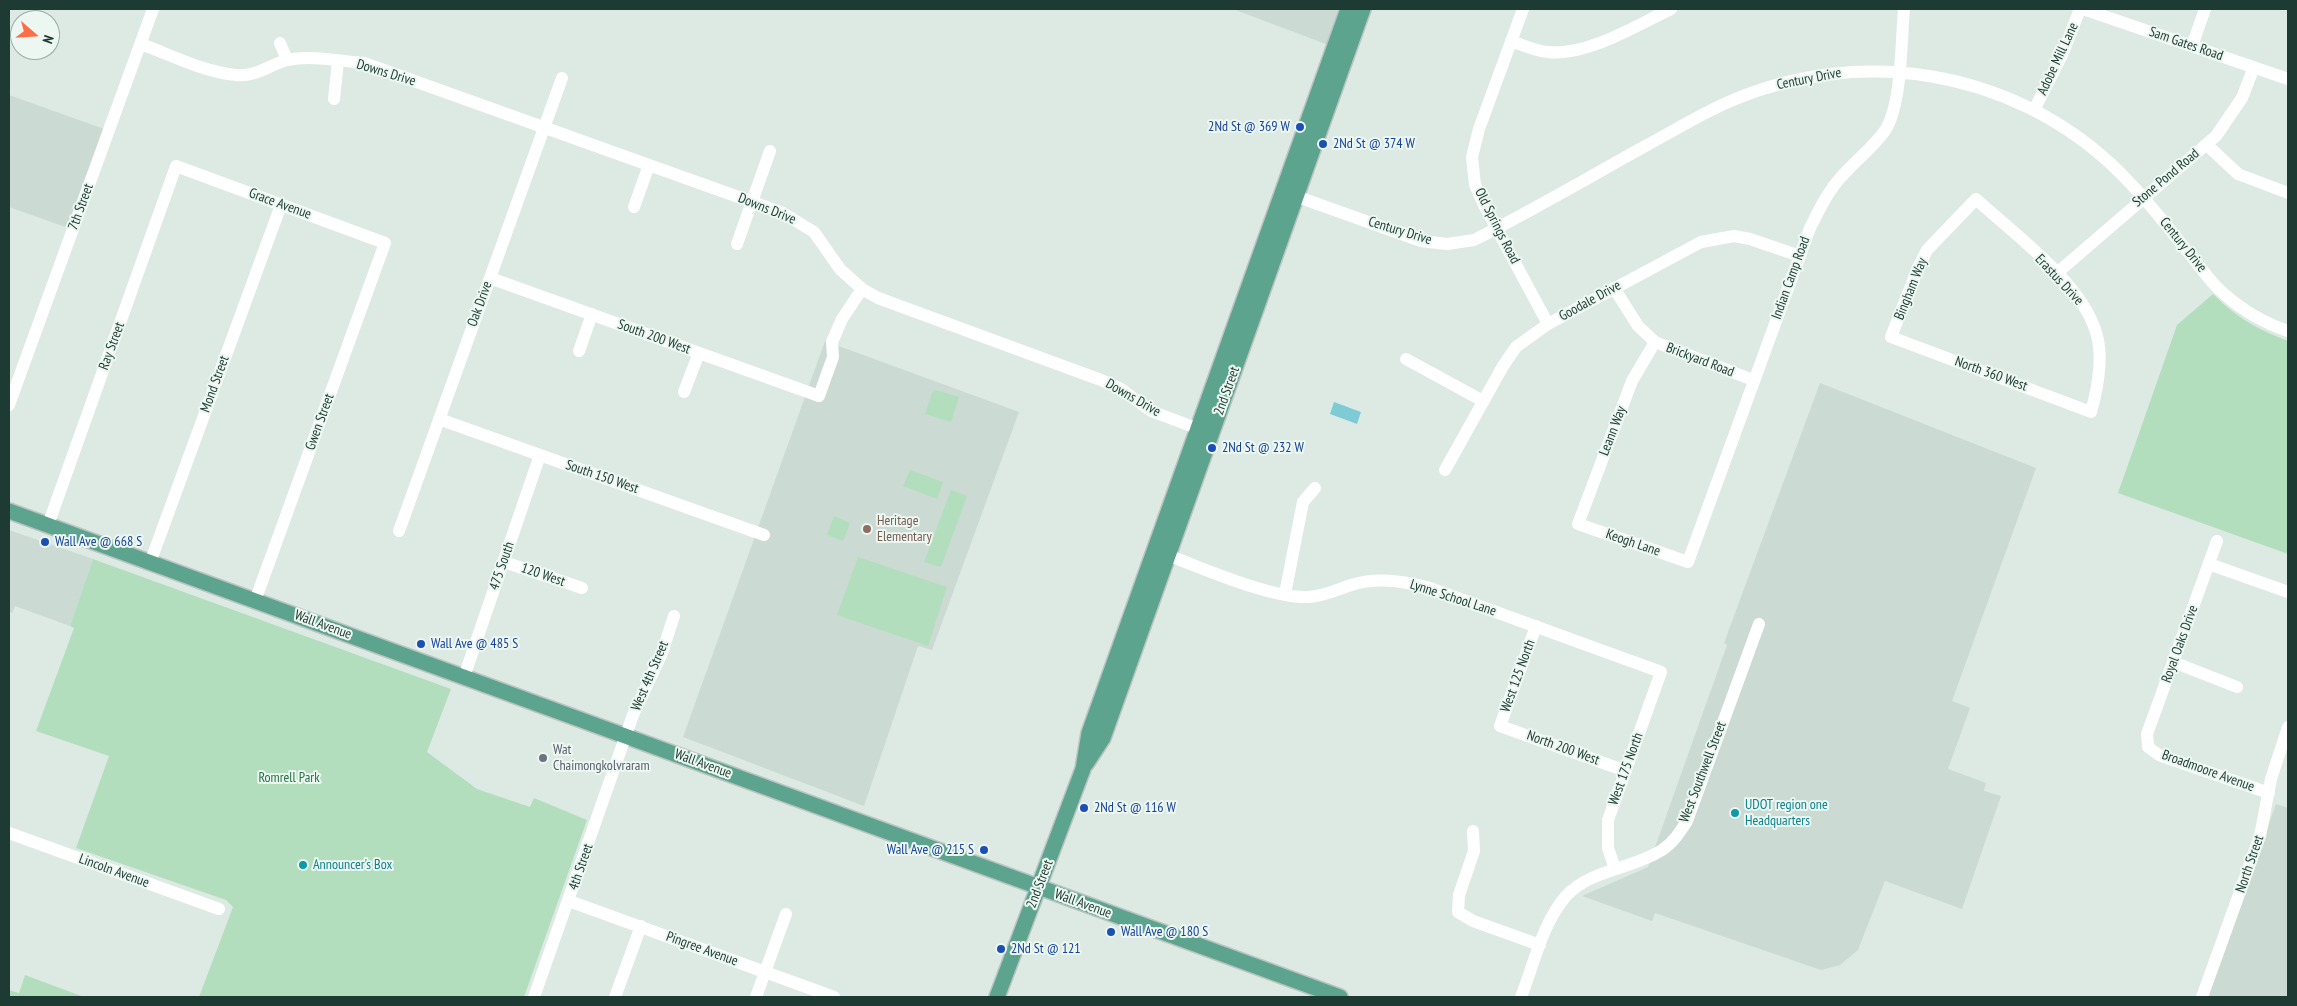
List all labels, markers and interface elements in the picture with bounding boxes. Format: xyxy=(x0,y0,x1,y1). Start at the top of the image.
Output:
north arrow xyxy=(10,10,60,60)
street label: Adobe Mill Lane xyxy=(2034,20,2082,98)
street label: Sam Gates Road xyxy=(2147,23,2225,65)
text: N xyxy=(38,33,58,46)
street label: Downs Drive xyxy=(354,56,418,90)
street label: Century Drive xyxy=(1775,65,1843,93)
place label: 2Nd St @ 369 W xyxy=(1208,119,1290,135)
marker: 2Nd St @ 369 W xyxy=(1294,121,1306,133)
place label: 2Nd St @ 374 W xyxy=(1333,136,1415,152)
marker: 2Nd St @ 374 W xyxy=(1317,138,1329,150)
street label: Stone Pond Road xyxy=(2129,145,2203,211)
street label: 7th Street xyxy=(65,182,97,232)
street label: Grace Avenue xyxy=(246,185,314,223)
street label: Old Springs Road xyxy=(1471,185,1523,267)
street label: Downs Drive xyxy=(736,190,798,228)
street label: Century Drive xyxy=(1366,213,1434,249)
street label: Century Drive xyxy=(2156,214,2210,276)
street label: Indian Camp Road xyxy=(1768,234,1814,322)
street label: Erastus Drive xyxy=(2031,251,2087,309)
street label: Bingham Way xyxy=(1891,256,1931,322)
street label: Goodale Drive xyxy=(1556,277,1624,325)
street label: Oak Drive xyxy=(464,279,496,329)
street label: South 200 West xyxy=(615,316,693,358)
street label: Ray Street xyxy=(96,320,128,372)
street label: Brickyard Road xyxy=(1664,339,1736,381)
street label: Mond Street xyxy=(197,353,233,415)
street label: North 360 West xyxy=(1952,353,2030,395)
street label: 2nd Street xyxy=(1210,364,1244,418)
street label: Downs Drive xyxy=(1102,376,1164,420)
street label: Gwen Street xyxy=(302,391,338,453)
street label: Leann Way xyxy=(1596,404,1630,458)
place label: 2Nd St @ 232 W xyxy=(1222,440,1304,456)
marker: 2Nd St @ 232 W xyxy=(1206,442,1218,454)
street label: South 150 West xyxy=(563,457,641,497)
place label: Heritage Elementary xyxy=(877,513,932,546)
marker: Heritage Elementary xyxy=(861,523,873,535)
street label: Keogh Lane xyxy=(1604,526,1662,560)
place label: Wall Ave @ 668 S xyxy=(55,534,142,550)
marker: Wall Ave @ 668 S xyxy=(39,536,51,548)
street label: 475 South xyxy=(486,540,518,592)
street label: 120 West xyxy=(519,560,567,590)
street label: Lynne School Lane xyxy=(1408,576,1498,620)
street label: Royal Oaks Drive xyxy=(2158,603,2202,685)
street label: Wall Avenue xyxy=(292,607,354,643)
place label: Wall Ave @ 485 S xyxy=(431,636,518,652)
street label: West 125 North xyxy=(1497,637,1539,715)
marker: Wall Ave @ 485 S xyxy=(415,638,427,650)
street label: West 4th Street xyxy=(628,638,672,714)
street label: West Southwell Street xyxy=(1676,719,1730,825)
street label: North 200 West xyxy=(1524,727,1602,769)
street label: West 175 North xyxy=(1605,730,1647,808)
place label: Wat Chaimongkolvraram xyxy=(553,742,650,774)
street label: Wall Avenue xyxy=(672,746,734,782)
street label: Broadmoore Avenue xyxy=(2159,746,2257,796)
marker: Wat Chaimongkolvraram xyxy=(537,752,549,764)
park label: Romrell Park xyxy=(258,770,320,786)
place label: UDOT region one Headquarters xyxy=(1745,797,1828,830)
place label: 2Nd St @ 116 W xyxy=(1094,800,1176,816)
marker: 2Nd St @ 116 W xyxy=(1078,802,1090,814)
marker: UDOT region one Headquarters xyxy=(1729,807,1741,819)
street label: North Street xyxy=(2232,833,2268,895)
street label: 4th Street xyxy=(565,841,597,893)
place label: Wall Ave @ 215 S xyxy=(887,842,974,858)
marker: Wall Ave @ 215 S xyxy=(978,844,990,856)
street label: Lincoln Avenue xyxy=(77,851,151,891)
place label: Announcer's Box xyxy=(313,857,392,873)
street label: 2nd Street xyxy=(1023,857,1057,911)
marker: Announcer's Box xyxy=(297,859,309,871)
street label: Wall Avenue xyxy=(1052,886,1114,922)
place label: Wall Ave @ 180 S xyxy=(1121,924,1208,940)
marker: Wall Ave @ 180 S xyxy=(1105,926,1117,938)
street label: Pingree Avenue xyxy=(664,928,740,970)
place label: 2Nd St @ 121 xyxy=(1011,941,1081,957)
marker: 2Nd St @ 121 xyxy=(995,943,1007,955)

